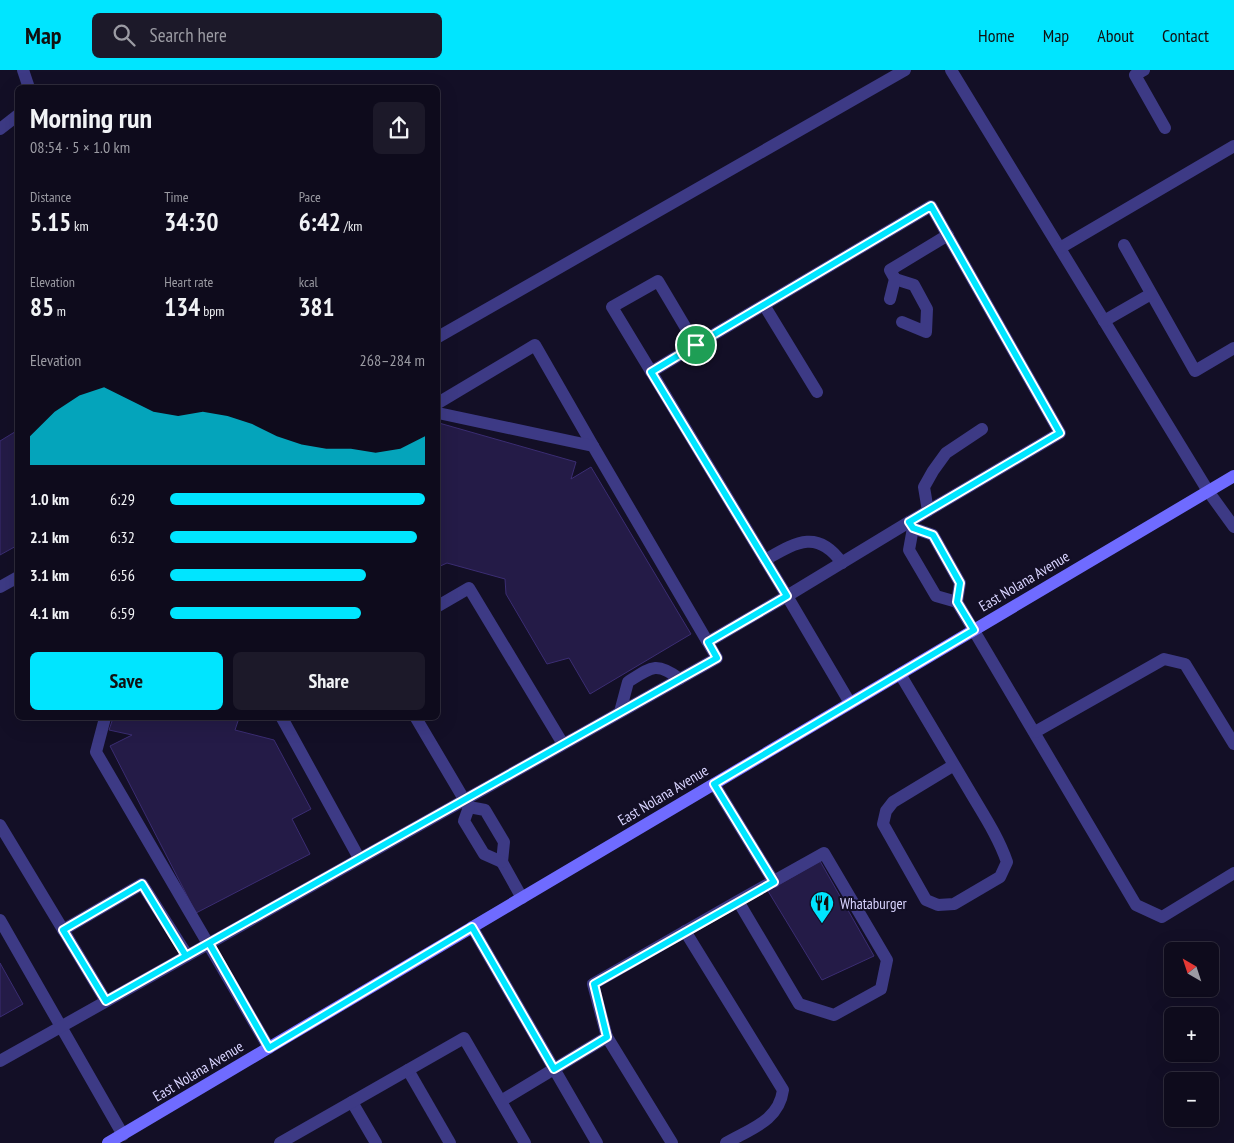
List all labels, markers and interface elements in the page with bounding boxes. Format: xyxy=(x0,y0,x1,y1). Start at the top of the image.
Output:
search box xyxy=(92,13,442,58)
text: Map xyxy=(25,20,62,51)
icon: search xyxy=(110,21,138,49)
text: Search here xyxy=(150,23,227,47)
text: Home xyxy=(978,24,1015,47)
text: Map xyxy=(1043,24,1069,47)
text: About xyxy=(1097,24,1134,47)
text: Contact xyxy=(1162,24,1209,47)
text: Morning run xyxy=(30,99,152,136)
button: share xyxy=(373,102,425,154)
text: 08:54 · 5 × 1.0 km xyxy=(30,137,130,157)
text: Distance xyxy=(30,188,71,206)
text: Time xyxy=(164,188,189,206)
text: Pace xyxy=(299,188,321,206)
text: 5.15 xyxy=(30,206,71,238)
text: 34:30 xyxy=(164,206,218,238)
text: 6:42 xyxy=(299,206,341,238)
text: km xyxy=(71,217,89,235)
text: /km xyxy=(341,217,362,235)
text: Elevation xyxy=(30,273,75,291)
text: Heart rate xyxy=(164,273,213,291)
text: kcal xyxy=(299,273,318,291)
text: 85 xyxy=(30,291,54,323)
text: 134 xyxy=(164,291,200,323)
text: 381 xyxy=(299,291,335,323)
text: m xyxy=(54,302,66,320)
text: bpm xyxy=(200,302,224,320)
pin xyxy=(675,324,717,366)
icon: arrive xyxy=(682,331,710,359)
text: Elevation xyxy=(30,350,81,370)
text: 268–284 m xyxy=(360,350,425,370)
text: 1.0 km xyxy=(30,489,69,509)
text: 6:29 xyxy=(110,489,135,509)
text: 2.1 km xyxy=(30,527,69,547)
text: 6:32 xyxy=(110,527,135,547)
street label: East Nolana Avenue xyxy=(975,547,1073,615)
text: 3.1 km xyxy=(30,565,69,585)
text: 6:56 xyxy=(110,565,135,585)
text: 4.1 km xyxy=(30,603,69,623)
text: 6:59 xyxy=(110,603,135,623)
button: Save xyxy=(30,652,223,710)
button: Share xyxy=(233,652,425,710)
street label: East Nolana Avenue xyxy=(614,761,712,829)
restaurant icon: Whataburger xyxy=(809,890,835,924)
place label: Whataburger xyxy=(840,894,908,913)
north arrow xyxy=(1164,942,1219,998)
map controls xyxy=(1164,942,1219,1127)
button: + xyxy=(1164,1007,1219,1062)
street label: East Nolana Avenue xyxy=(149,1037,247,1105)
button: − xyxy=(1164,1072,1219,1127)

